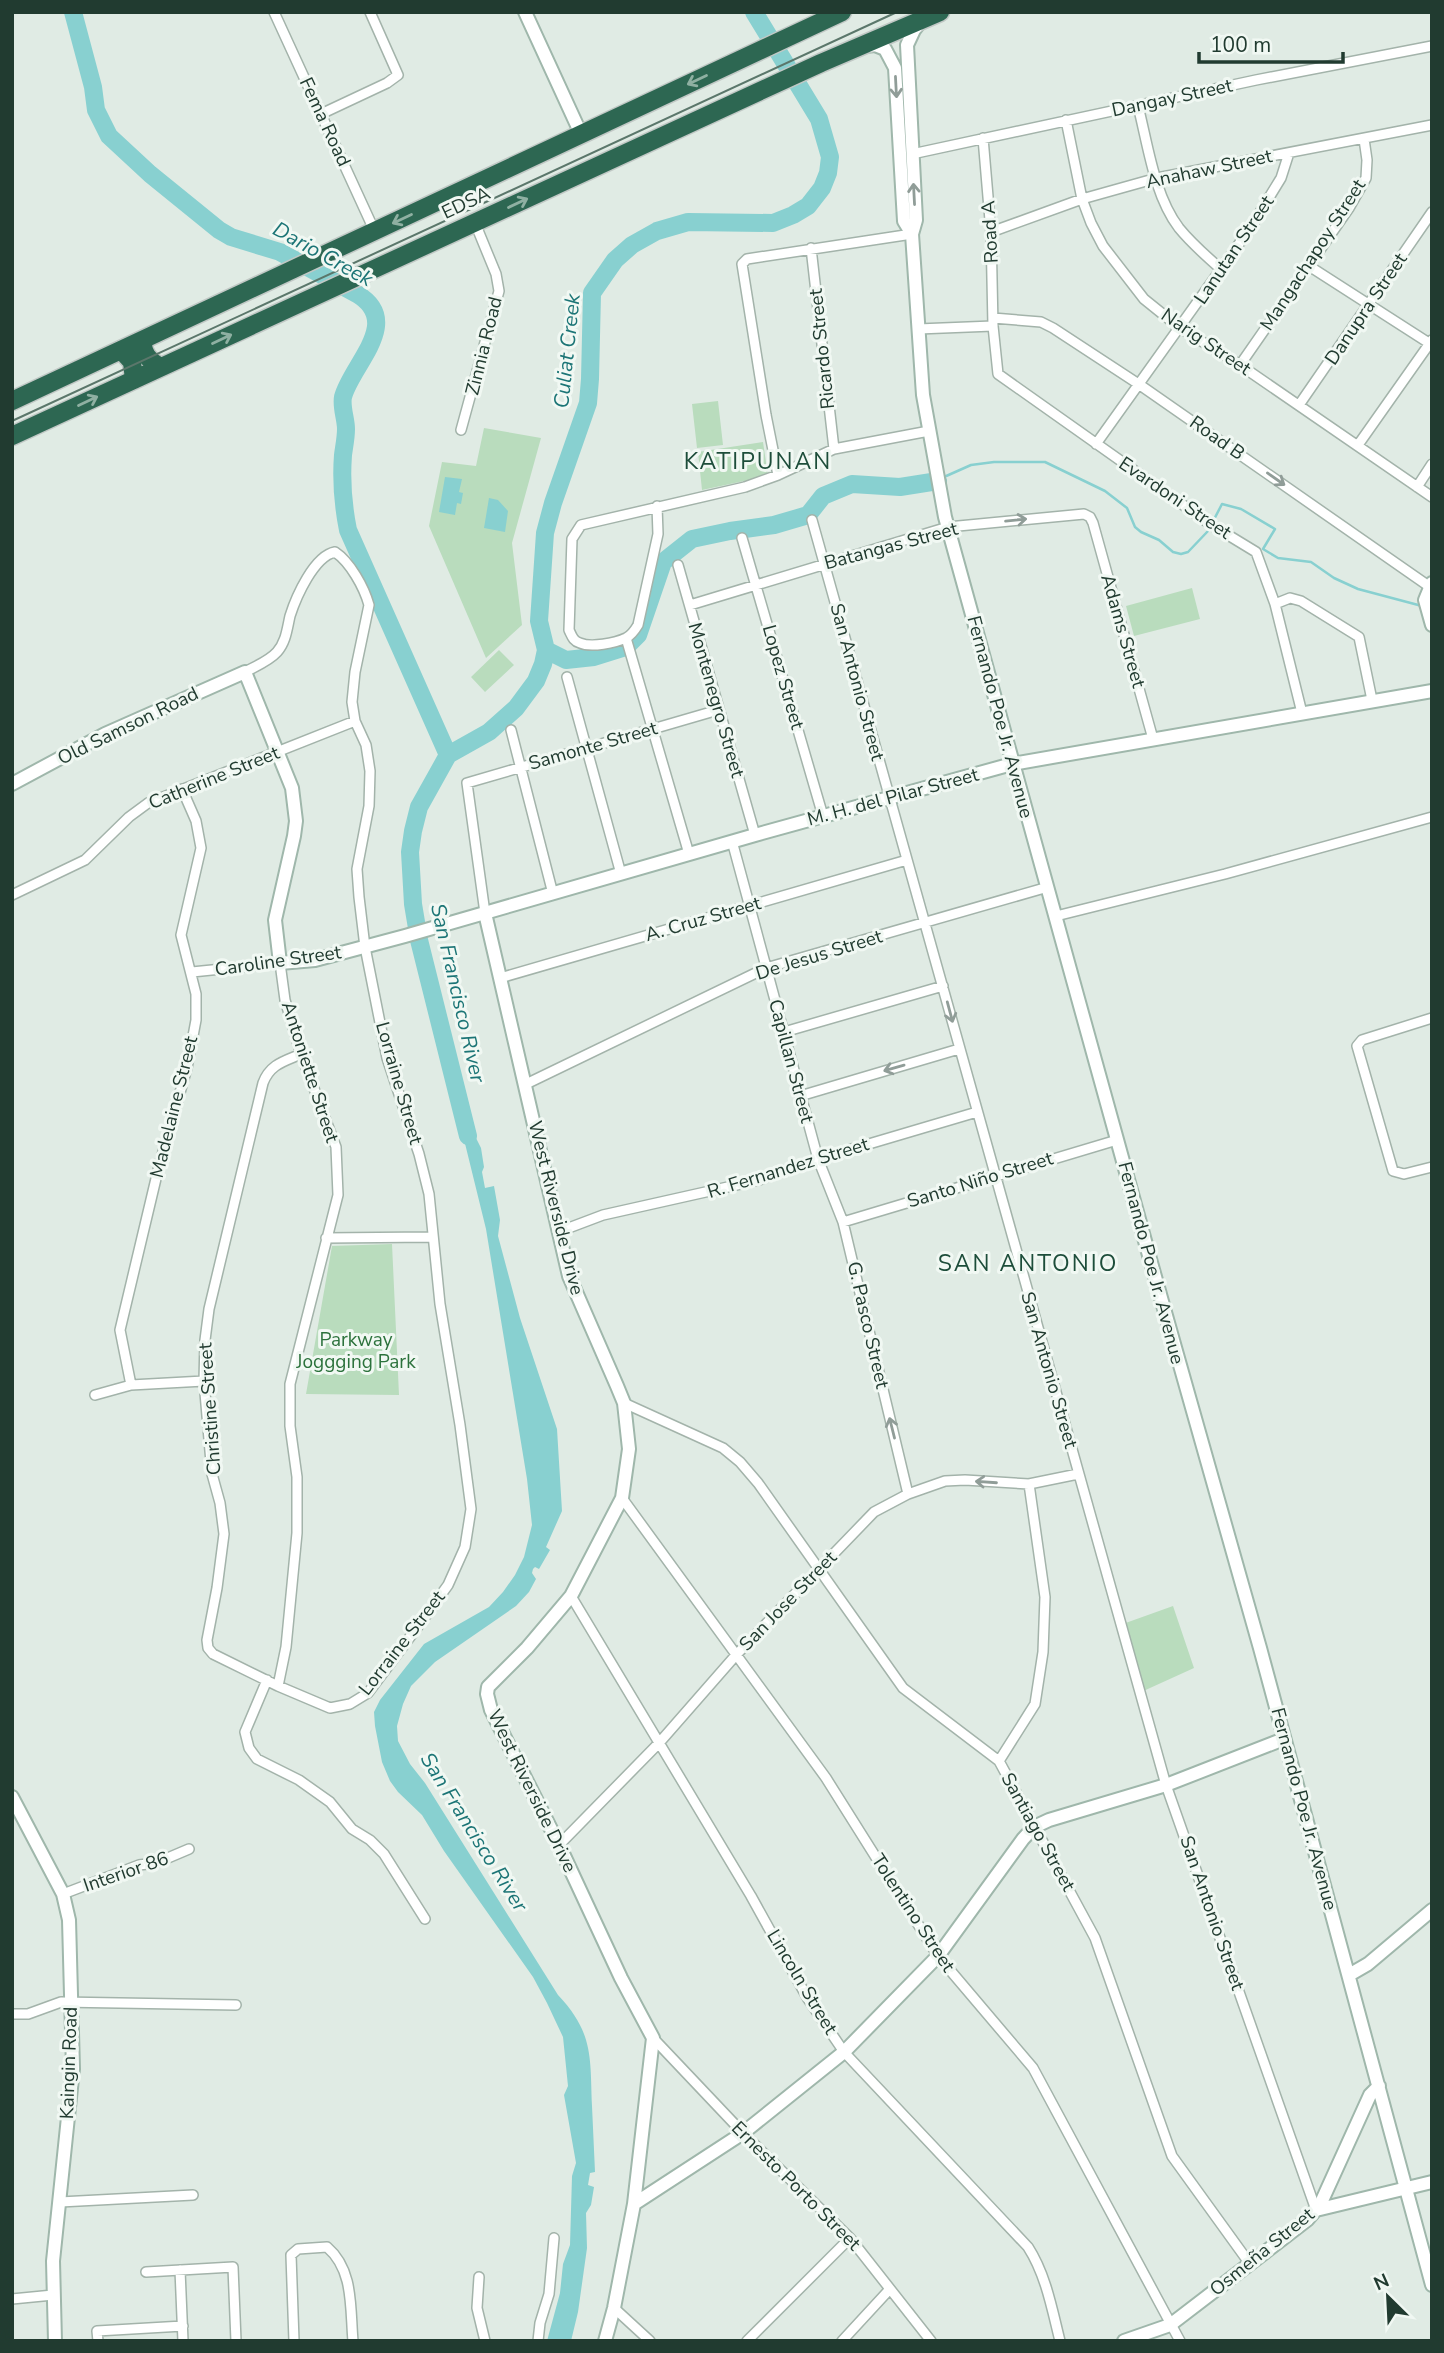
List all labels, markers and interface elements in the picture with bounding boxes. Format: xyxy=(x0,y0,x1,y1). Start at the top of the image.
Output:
scale bar xyxy=(1199,21,1342,65)
text: 100 m xyxy=(1210,31,1271,59)
street label: Dangay Street xyxy=(1109,72,1235,123)
street label: Fema Road xyxy=(293,73,357,171)
one-way arrow xyxy=(687,74,708,87)
one-way arrow xyxy=(890,75,903,98)
street label: Anahaw Street xyxy=(1144,143,1275,195)
street label: Mangachapoy Street xyxy=(1254,174,1372,336)
street label: EDSA xyxy=(438,180,495,225)
one-way arrow xyxy=(908,183,921,206)
street label: Lanutan Street xyxy=(1188,190,1280,310)
one-way arrow xyxy=(507,195,528,209)
street label: Road A xyxy=(975,200,1005,264)
one-way arrow xyxy=(392,213,413,226)
water label: Dario Creek xyxy=(268,215,379,293)
street label: Danupra Street xyxy=(1319,247,1413,370)
street label: Ricardo Street xyxy=(803,287,841,411)
water label: Culiat Creek xyxy=(547,292,587,410)
street label: Zinnia Road xyxy=(459,294,509,398)
street label: Narig Street xyxy=(1156,302,1256,382)
one-way arrow xyxy=(211,332,232,345)
one-way arrow xyxy=(77,394,98,407)
street label: Road B xyxy=(1184,410,1250,466)
district label: KATIPUNAN xyxy=(684,446,832,477)
street label: Evardoni Street xyxy=(1113,451,1237,546)
one-way arrow xyxy=(1266,472,1285,486)
one-way arrow xyxy=(1004,513,1027,526)
street label: Batangas Street xyxy=(821,516,961,576)
street label: Adams Street xyxy=(1094,571,1152,691)
street label: San Antonio Street xyxy=(824,601,891,764)
street label: Fernando Poe Jr. Avenue xyxy=(960,613,1040,821)
street label: Montenegro Street xyxy=(681,619,751,781)
street label: Lopez Street xyxy=(756,622,810,733)
street label: Old Samson Road xyxy=(53,681,203,771)
street label: Samonte Street xyxy=(526,715,661,777)
street label: Catherine Street xyxy=(145,740,284,816)
street label: M. H. del Pilar Street xyxy=(804,762,982,832)
street label: A. Cruz Street xyxy=(642,890,764,948)
water label: San Francisco River xyxy=(424,901,492,1086)
street label: De Jesus Street xyxy=(753,923,886,987)
street label: Caroline Street xyxy=(213,939,343,983)
street label: Capillan Street xyxy=(762,996,820,1126)
street label: Antoniette Street xyxy=(275,998,345,1146)
one-way arrow xyxy=(944,1000,957,1023)
street label: Lorraine Street xyxy=(369,1019,429,1148)
street label: Madelaine Street xyxy=(144,1033,204,1181)
one-way arrow xyxy=(883,1063,905,1076)
street label: West Riverside Drive xyxy=(522,1118,590,1298)
street label: R. Fernandez Street xyxy=(704,1131,872,1205)
street label: Santo Niño Street xyxy=(904,1145,1056,1215)
street label: Fernando Poe Jr. Avenue xyxy=(1111,1159,1191,1367)
district label: SAN ANTONIO xyxy=(938,1248,1118,1279)
street label: G. Pasco Street xyxy=(841,1259,895,1391)
street label: San Antonio Street xyxy=(1014,1289,1084,1452)
park label: Parkway Joggging Park xyxy=(295,1327,416,1375)
street label: Christine Street xyxy=(192,1342,228,1476)
one-way arrow xyxy=(885,1417,898,1439)
one-way arrow xyxy=(976,1475,998,1488)
street label: San Jose Street xyxy=(733,1545,843,1657)
street label: Lorraine Street xyxy=(353,1585,451,1701)
street label: West Riverside Drive xyxy=(481,1705,583,1877)
street label: Fernando Poe Jr. Avenue xyxy=(1264,1705,1344,1913)
water label: San Francisco River xyxy=(414,1747,535,1917)
street label: Santiago Street xyxy=(995,1768,1082,1896)
street label: San Antonio Street xyxy=(1173,1832,1251,1994)
street label: Interior 86 xyxy=(80,1845,172,1899)
street label: Tolentino Street xyxy=(865,1849,961,1977)
street label: Lincoln Street xyxy=(761,1925,844,2039)
street label: Kaingin Road xyxy=(54,2006,84,2120)
street label: Ernesto Porto Street xyxy=(726,2116,867,2257)
street label: Osmeña Street xyxy=(1204,2202,1320,2302)
north arrow xyxy=(1353,2262,1423,2332)
text: N xyxy=(1370,2268,1393,2297)

